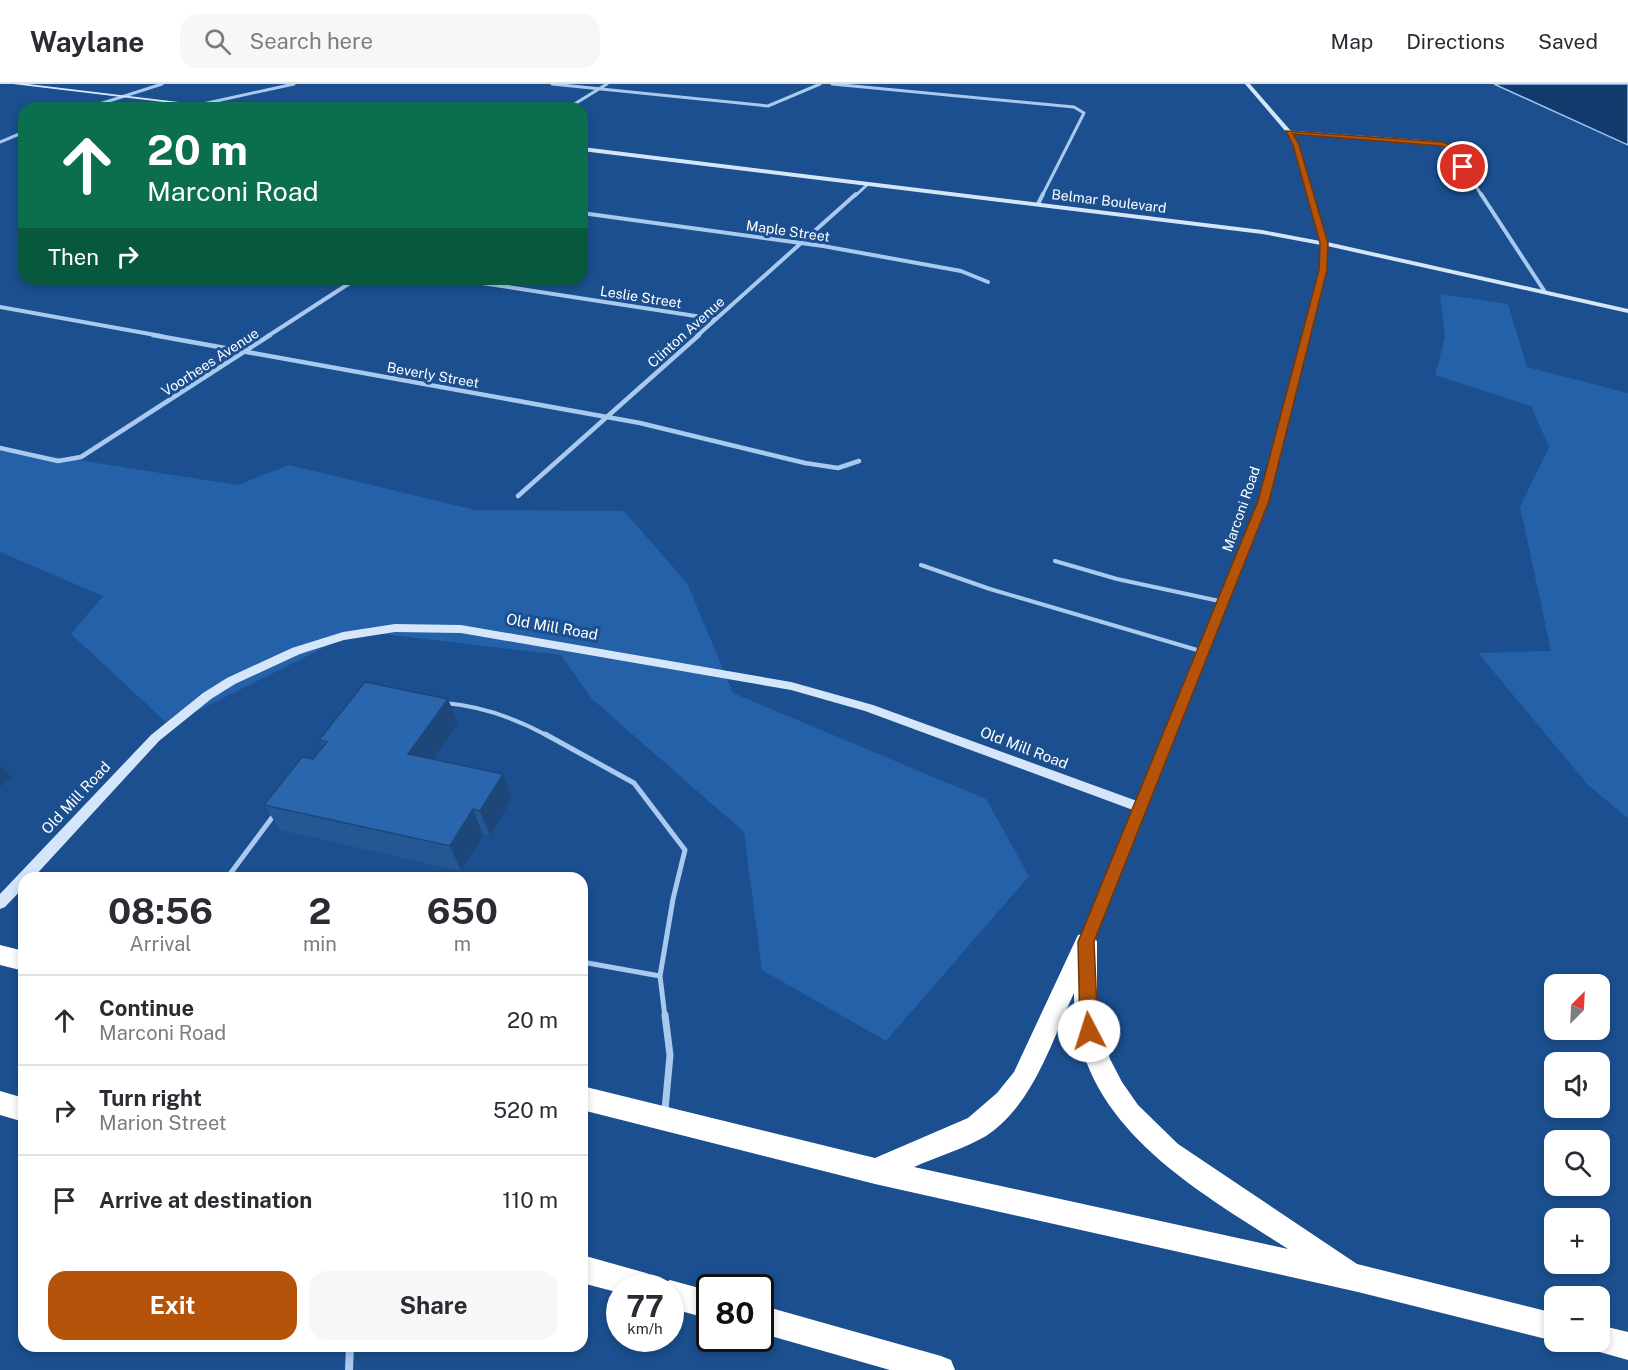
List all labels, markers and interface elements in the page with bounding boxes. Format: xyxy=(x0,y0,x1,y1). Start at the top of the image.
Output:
search box xyxy=(180,14,600,68)
text: Waylane xyxy=(30,25,144,58)
icon: search xyxy=(201,25,234,58)
text: Search here xyxy=(249,28,373,54)
text: Map xyxy=(1331,29,1373,54)
text: Directions xyxy=(1406,29,1505,54)
text: Saved xyxy=(1538,29,1598,54)
text: 20 m xyxy=(147,125,248,174)
icon: ahead xyxy=(48,126,126,204)
pin xyxy=(1437,141,1488,192)
icon: arrive xyxy=(1446,150,1479,183)
text: Marconi Road xyxy=(147,175,319,207)
street label: Belmar Boulevard xyxy=(1051,186,1167,216)
street label: Maple Street xyxy=(745,217,831,245)
icon: right xyxy=(111,240,144,273)
text: Then xyxy=(48,244,99,270)
street label: Leslie Street xyxy=(599,283,683,311)
street label: Clinton Avenue xyxy=(644,293,728,371)
street label: Voorhees Avenue xyxy=(158,325,262,399)
street label: Beverly Street xyxy=(386,359,480,391)
street label: Marconi Road xyxy=(1219,464,1263,554)
street label: Old Mill Road xyxy=(505,610,599,643)
street label: Old Mill Road xyxy=(978,723,1071,772)
street label: Old Mill Road xyxy=(38,758,113,837)
text: 08:56 xyxy=(108,890,213,932)
text: 2 xyxy=(308,890,331,932)
text: 650 xyxy=(427,890,498,932)
text: Arrival xyxy=(130,932,191,956)
text: min xyxy=(303,932,337,956)
text: m xyxy=(454,932,471,956)
north arrow xyxy=(1544,974,1610,1040)
map controls xyxy=(1544,974,1610,1352)
text: Continue xyxy=(99,995,194,1021)
position arrow xyxy=(1057,999,1121,1063)
icon: ahead xyxy=(48,1004,81,1037)
text: 20 m xyxy=(507,1007,558,1033)
text: Marconi Road xyxy=(99,1021,226,1045)
button: sound xyxy=(1544,1052,1610,1118)
text: Turn right xyxy=(99,1085,202,1111)
icon: right xyxy=(48,1094,81,1127)
text: 520 m xyxy=(493,1097,558,1123)
text: Marion Street xyxy=(99,1111,227,1135)
button: search xyxy=(1544,1130,1610,1196)
icon: arrive xyxy=(48,1184,81,1217)
text: Arrive at destination xyxy=(99,1187,312,1213)
text: 110 m xyxy=(502,1187,558,1213)
button: + xyxy=(1544,1208,1610,1274)
button: Exit xyxy=(48,1271,297,1340)
button: Share xyxy=(309,1271,558,1340)
speed limit sign: 80 xyxy=(696,1274,774,1352)
button: − xyxy=(1544,1286,1610,1352)
text: 77 xyxy=(626,1288,664,1324)
text: km/h xyxy=(627,1320,663,1337)

